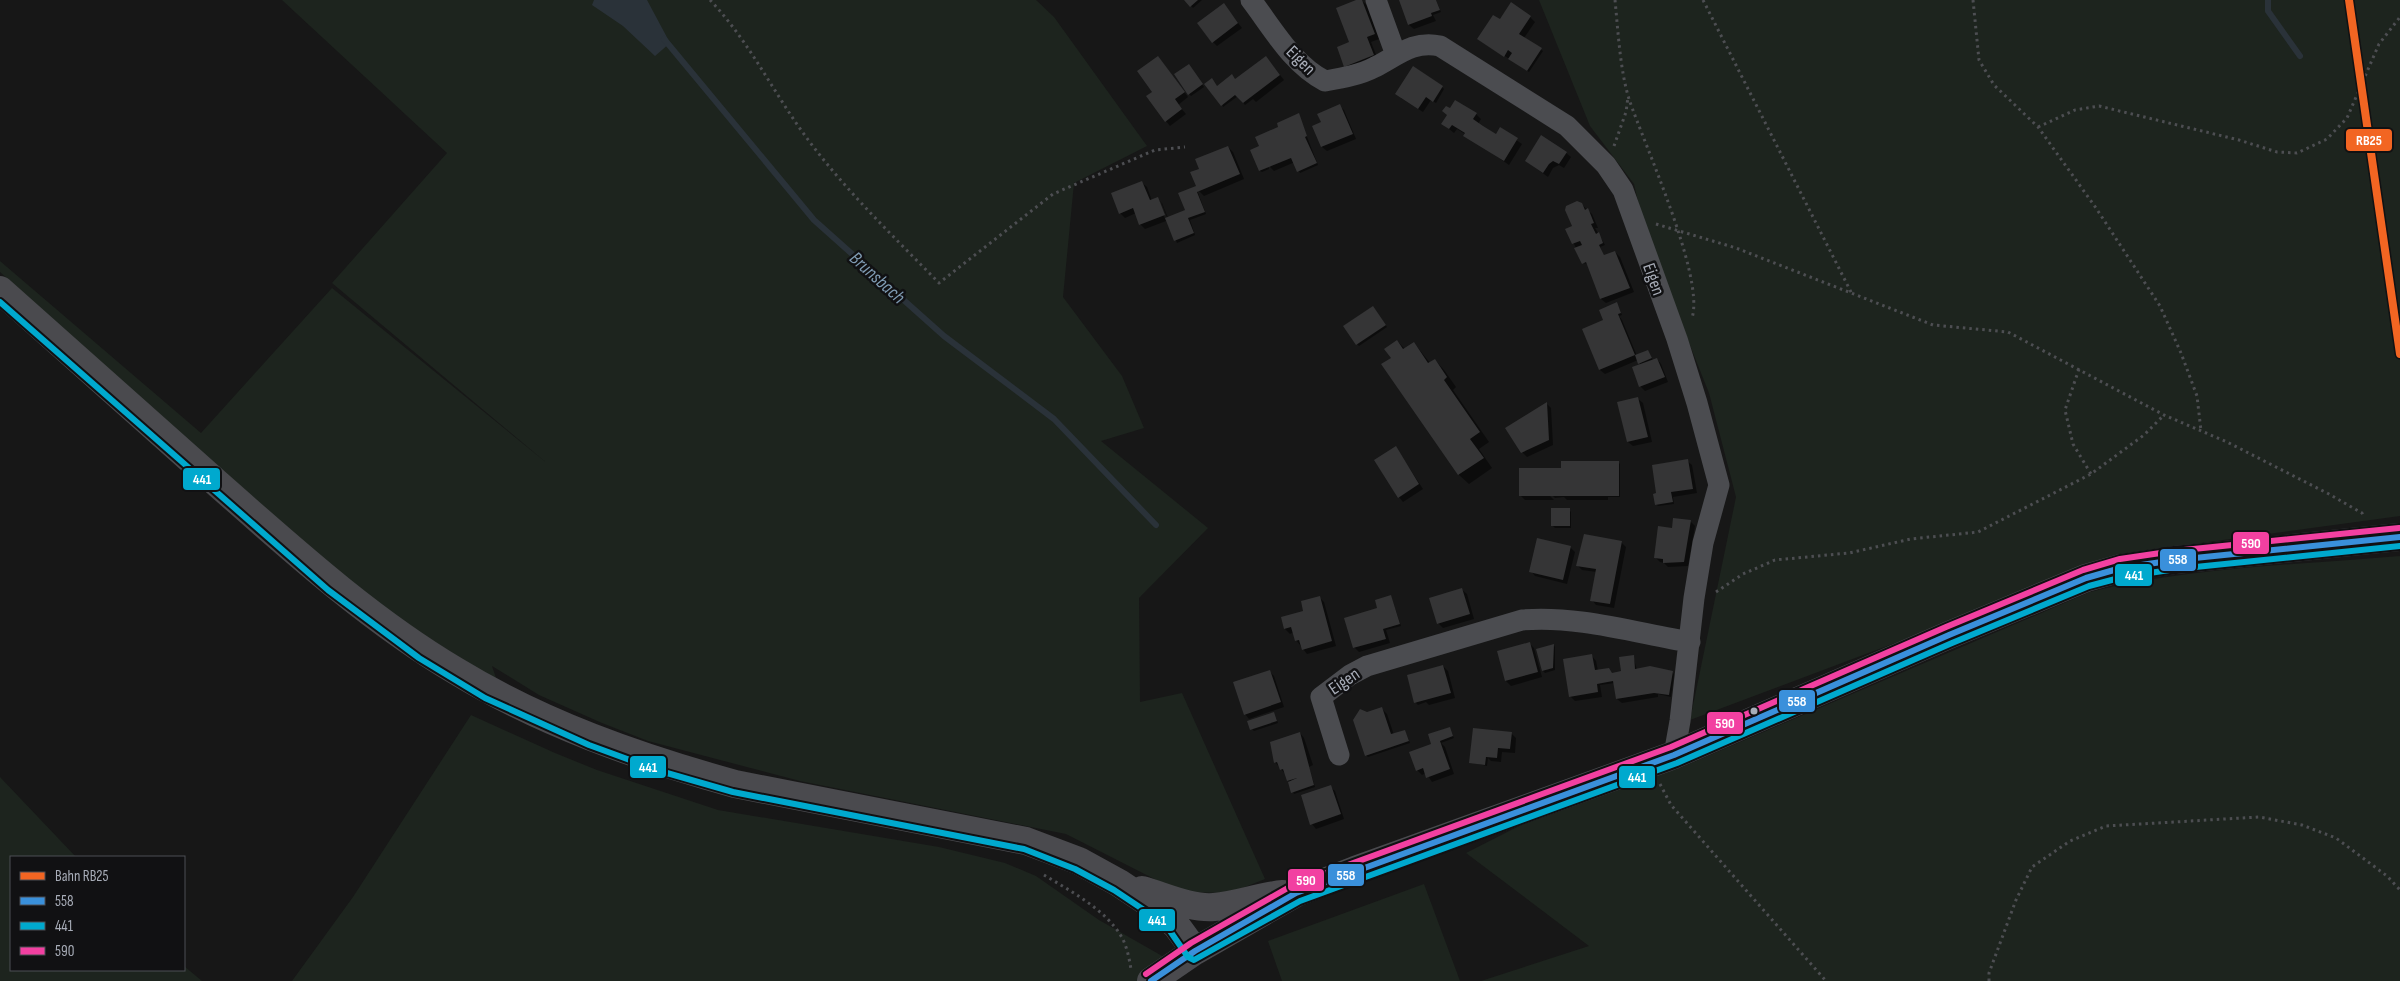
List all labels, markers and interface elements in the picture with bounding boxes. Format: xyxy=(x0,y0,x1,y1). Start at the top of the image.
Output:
street label: Eigen xyxy=(1282,41,1320,79)
line badge: RB25 xyxy=(2345,128,2393,152)
text: RB25 xyxy=(2356,132,2382,149)
water label: Brunsbach xyxy=(844,247,910,309)
street label: Eigen xyxy=(1638,260,1669,298)
line badge: 441 xyxy=(182,467,221,491)
text: 441 xyxy=(193,471,212,488)
line badge: 590 xyxy=(2232,531,2270,555)
text: 590 xyxy=(2241,535,2261,552)
line badge: 558 xyxy=(2159,548,2197,572)
text: 558 xyxy=(2169,551,2188,568)
line badge: 441 xyxy=(2114,563,2153,587)
text: 441 xyxy=(2125,567,2144,584)
street label: Eigen xyxy=(1325,664,1364,699)
line badge: 558 xyxy=(1778,689,1816,713)
text: 558 xyxy=(1788,693,1807,710)
unlabelled marker xyxy=(1749,706,1759,716)
line badge: 590 xyxy=(1706,711,1744,735)
text: 590 xyxy=(1715,715,1735,732)
line badge: 441 xyxy=(629,755,667,779)
text: 441 xyxy=(639,759,658,776)
line badge: 441 xyxy=(1618,765,1656,789)
text: 441 xyxy=(1628,769,1647,786)
legend xyxy=(10,856,185,971)
line badge: 558 xyxy=(1327,863,1365,887)
text: Bahn RB25 xyxy=(55,867,109,886)
text: 558 xyxy=(1337,867,1356,884)
line badge: 590 xyxy=(1287,868,1325,892)
text: 590 xyxy=(1296,872,1316,889)
text: 558 xyxy=(55,892,74,911)
line badge: 441 xyxy=(1138,908,1176,932)
text: 441 xyxy=(1148,912,1167,929)
text: 441 xyxy=(55,917,74,936)
text: 590 xyxy=(55,942,74,961)

